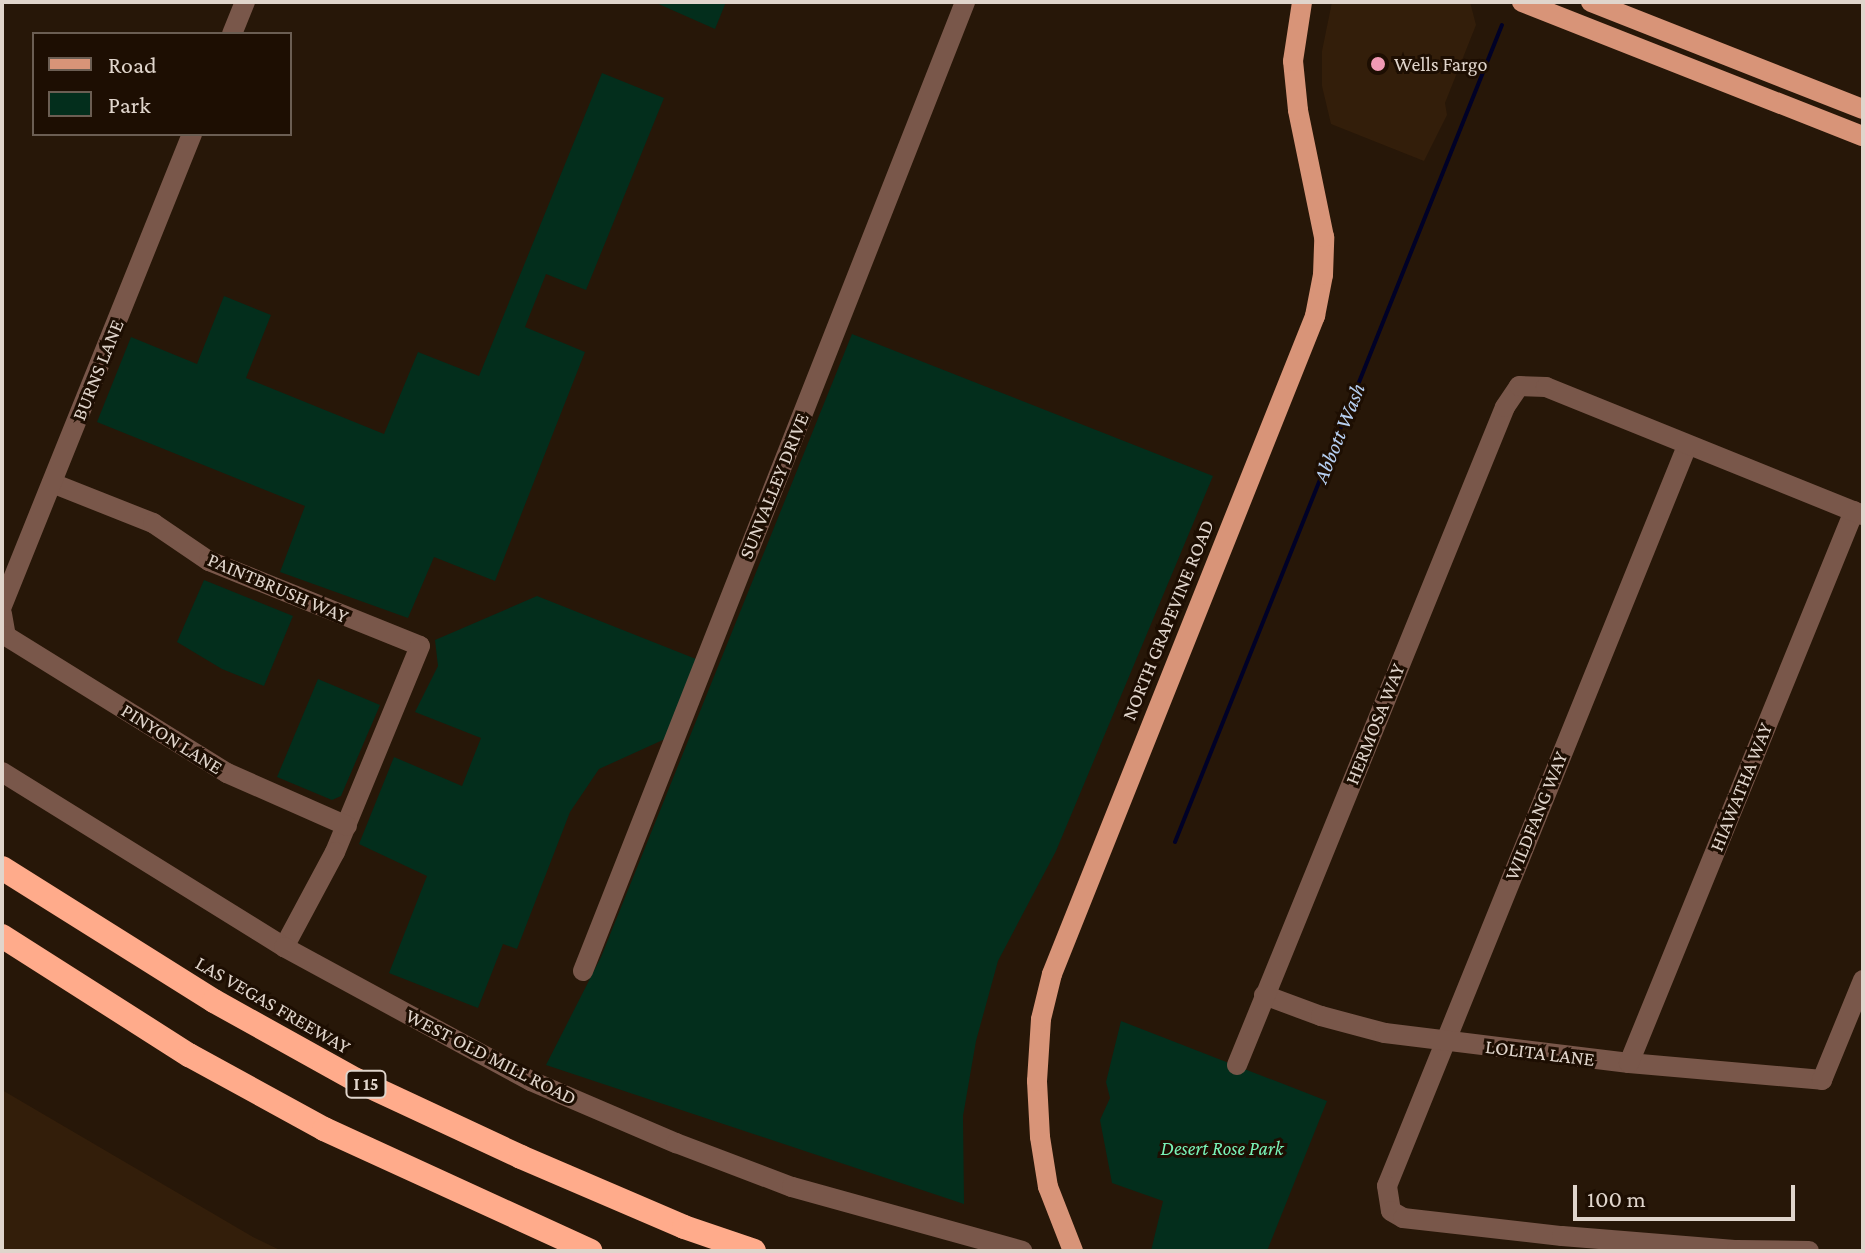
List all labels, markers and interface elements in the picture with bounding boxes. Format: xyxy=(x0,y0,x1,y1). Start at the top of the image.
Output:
legend xyxy=(32,32,292,136)
text: Road xyxy=(108,51,157,78)
place label: Wells Fargo xyxy=(1394,52,1487,76)
marker: Wells Fargo xyxy=(1369,55,1387,73)
text: Park xyxy=(108,91,151,118)
street label: BURNS LANE xyxy=(67,316,129,424)
water label: Abbott Wash xyxy=(1307,379,1371,487)
street label: SUNVALLEY DRIVE xyxy=(734,410,814,562)
street label: NORTH GRAPEVINE ROAD xyxy=(1117,516,1219,724)
street label: PAINTBRUSH WAY xyxy=(204,548,352,628)
street label: HERMOSA WAY xyxy=(1340,660,1410,788)
street label: PINYON LANE xyxy=(117,698,227,780)
street label: HIAWATHA WAY xyxy=(1704,719,1778,855)
street label: WILDFANG WAY xyxy=(1499,748,1573,884)
street label: LAS VEGAS FREEWAY xyxy=(191,951,355,1059)
street label: WEST OLD MILL ROAD xyxy=(401,1003,581,1111)
street label: LOLITA LANE xyxy=(1484,1034,1596,1072)
road number: I 15 xyxy=(344,1070,388,1098)
park label: Desert Rose Park xyxy=(1161,1136,1283,1160)
scale bar xyxy=(1577,1169,1799,1219)
text: 100 m xyxy=(1587,1185,1646,1212)

